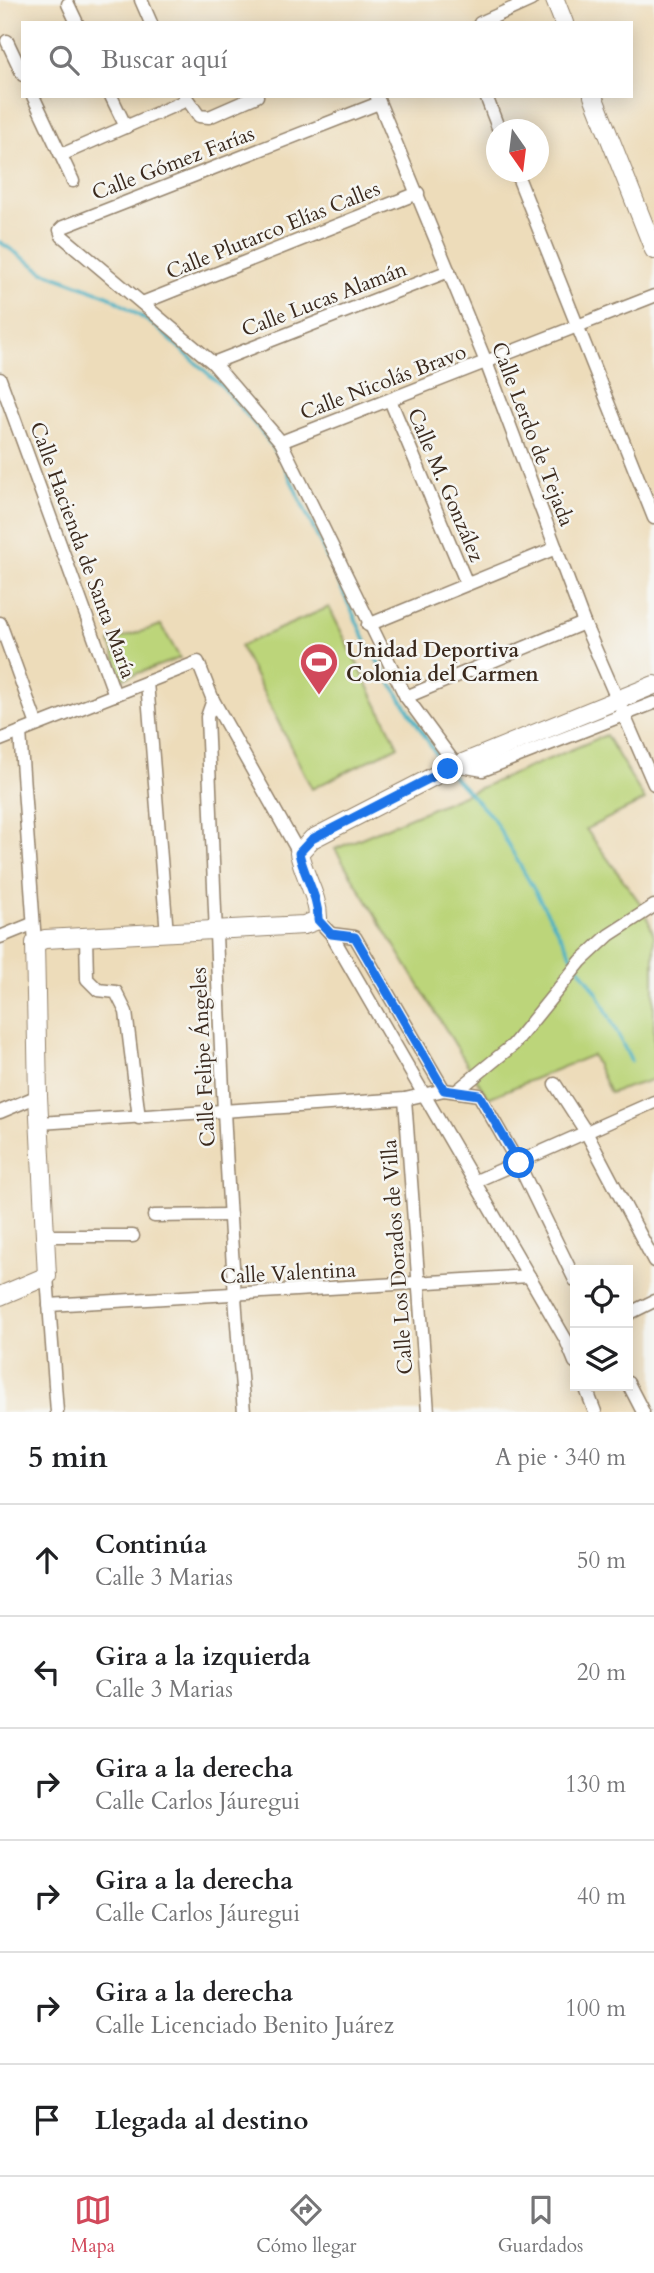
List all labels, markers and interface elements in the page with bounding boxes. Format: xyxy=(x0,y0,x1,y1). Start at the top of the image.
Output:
search box xyxy=(21,21,633,98)
icon: search xyxy=(45,41,83,79)
text: Buscar aquí xyxy=(101,42,228,77)
street label: Calle Gómez Farías xyxy=(88,119,259,208)
north arrow xyxy=(486,119,549,182)
street label: Calle Plutarco Elías Calles xyxy=(162,174,385,287)
street label: Calle Lucas Alamán xyxy=(237,255,411,344)
street label: Calle Nicolás Bravo xyxy=(296,337,470,428)
street label: Calle Lerdo de Tejada xyxy=(484,338,581,531)
street label: Calle M. González xyxy=(400,404,491,567)
street label: Calle Hacienda de Santa María xyxy=(23,418,143,683)
place label: Unidad Deportiva Colonia del Carmen xyxy=(346,636,539,689)
sports icon: Unidad Deportiva Colonia del Carmen xyxy=(298,641,340,696)
route end xyxy=(432,753,463,784)
street label: Calle Felipe Ángeles xyxy=(184,966,223,1148)
street label: Calle Los Dorados de Villa xyxy=(375,1138,420,1375)
route start xyxy=(503,1147,534,1178)
street label: Calle Valentina xyxy=(219,1255,357,1292)
map controls xyxy=(570,1265,633,1391)
button: locate xyxy=(570,1265,633,1328)
button: layers xyxy=(570,1328,633,1391)
text: 5 min xyxy=(28,1437,108,1478)
text: A pie · 340 m xyxy=(495,1442,626,1473)
text: Continúa xyxy=(95,1527,207,1562)
icon: ahead xyxy=(28,1541,66,1579)
text: 50 m xyxy=(577,1545,626,1576)
text: Calle 3 Marias xyxy=(95,1562,233,1593)
text: Gira a la izquierda xyxy=(95,1639,311,1674)
icon: left xyxy=(28,1653,66,1691)
text: 20 m xyxy=(577,1657,626,1688)
text: Calle 3 Marias xyxy=(95,1674,233,1705)
text: Gira a la derecha xyxy=(95,1751,293,1786)
icon: right xyxy=(28,1765,66,1803)
text: 130 m xyxy=(565,1769,626,1800)
text: Calle Carlos Jáuregui xyxy=(95,1786,300,1817)
text: Gira a la derecha xyxy=(95,1863,293,1898)
icon: right xyxy=(28,1877,66,1915)
text: 40 m xyxy=(577,1881,626,1912)
text: Calle Carlos Jáuregui xyxy=(95,1898,300,1929)
text: Gira a la derecha xyxy=(95,1975,293,2010)
icon: right xyxy=(28,1989,66,2027)
text: 100 m xyxy=(565,1993,626,2024)
text: Calle Licenciado Benito Juárez xyxy=(95,2010,394,2041)
icon: arrive xyxy=(28,2101,66,2139)
text: Llegada al destino xyxy=(95,2103,309,2138)
tab: Mapa xyxy=(71,2191,115,2259)
tab: Cómo llegar xyxy=(256,2191,357,2259)
tab: Guardados xyxy=(498,2191,583,2259)

